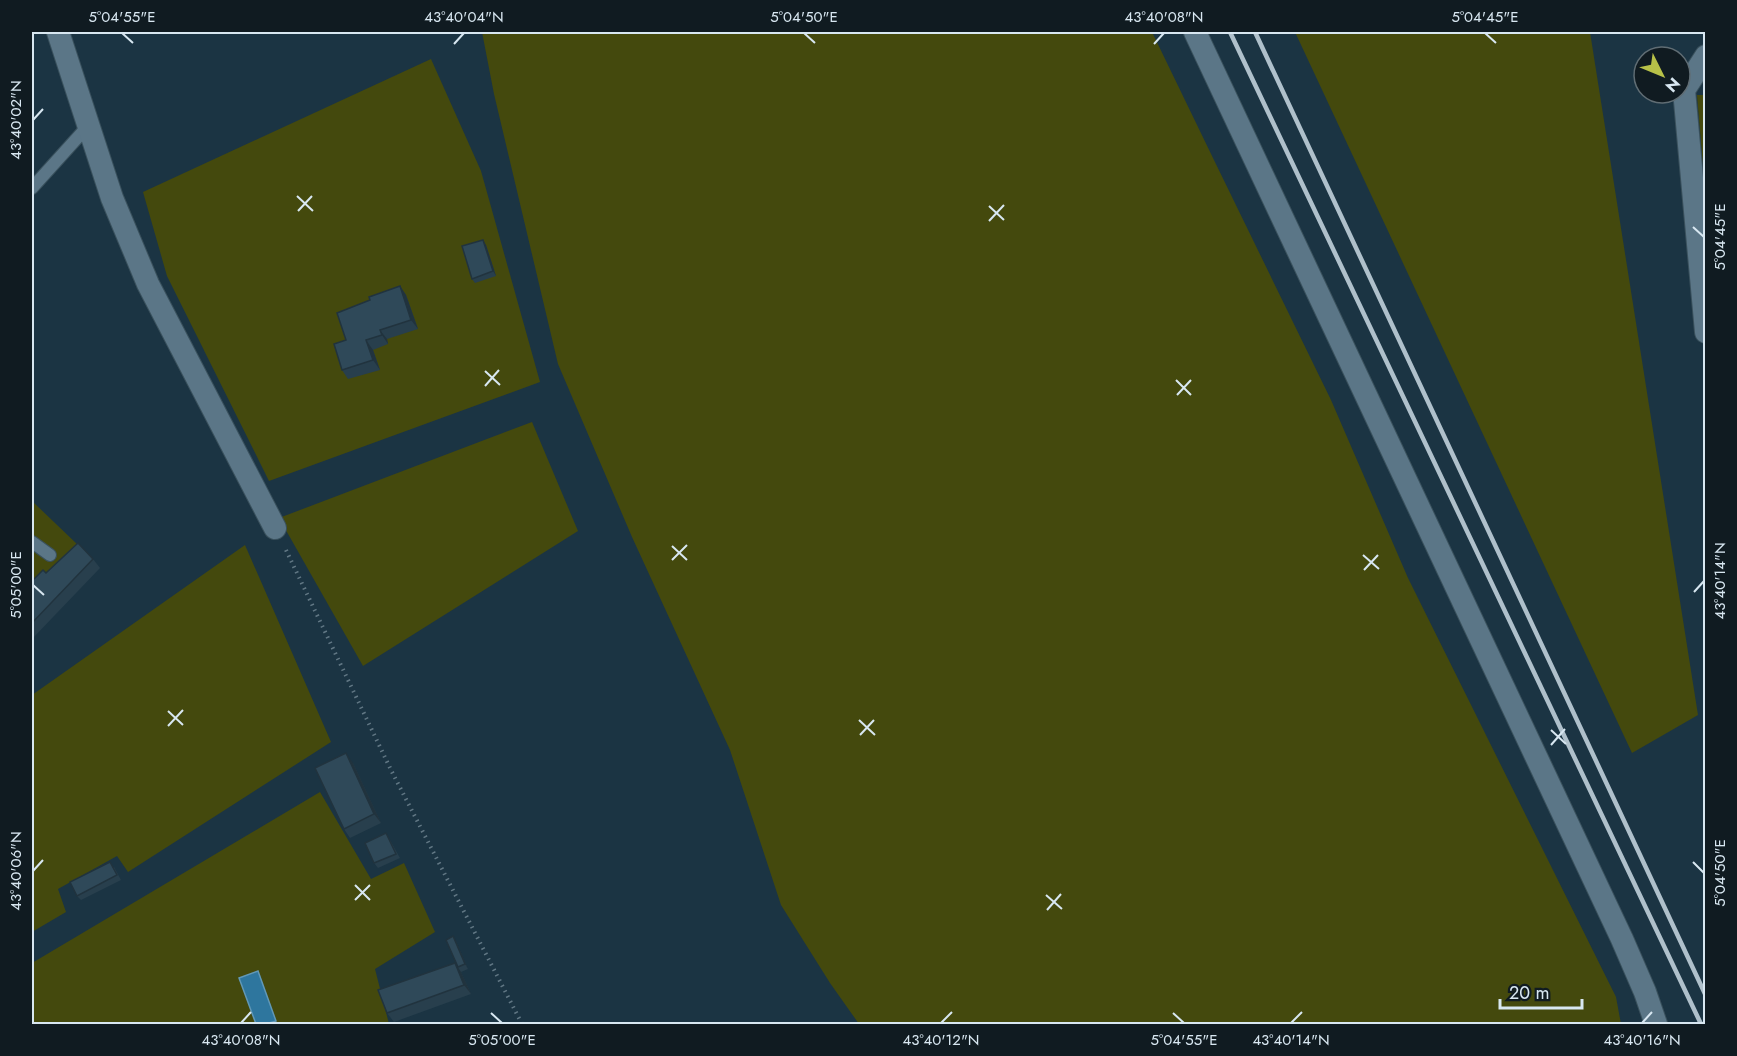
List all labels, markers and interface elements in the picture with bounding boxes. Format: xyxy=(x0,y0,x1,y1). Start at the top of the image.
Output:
text: 5°04'55"E xyxy=(89,6,155,28)
text: 43°40'04"N xyxy=(424,6,504,28)
text: 5°04'50"E xyxy=(770,6,838,28)
text: 43°40'08"N xyxy=(1125,6,1203,28)
text: 5°04'45"E xyxy=(1451,6,1519,28)
north arrow xyxy=(1632,45,1692,105)
text: N xyxy=(1660,72,1685,97)
text: 43°40'02"N xyxy=(5,80,27,160)
text: 5°04'45"E xyxy=(1709,203,1731,271)
text: 43°40'14"N xyxy=(1709,542,1731,620)
text: 5°05'00"E xyxy=(5,551,27,619)
text: 43°40'06"N xyxy=(5,831,27,911)
text: 5°04'50"E xyxy=(1709,839,1731,907)
scale bar xyxy=(1500,972,1582,1010)
text: 20 m xyxy=(1509,980,1549,1006)
text: 43°40'08"N xyxy=(202,1029,280,1051)
text: 5°05'00"E xyxy=(468,1029,536,1051)
text: 43°40'12"N xyxy=(902,1029,980,1051)
text: 5°04'55"E xyxy=(1151,1029,1217,1051)
text: 43°40'14"N xyxy=(1252,1029,1330,1051)
text: 43°40'16"N xyxy=(1603,1029,1681,1051)

